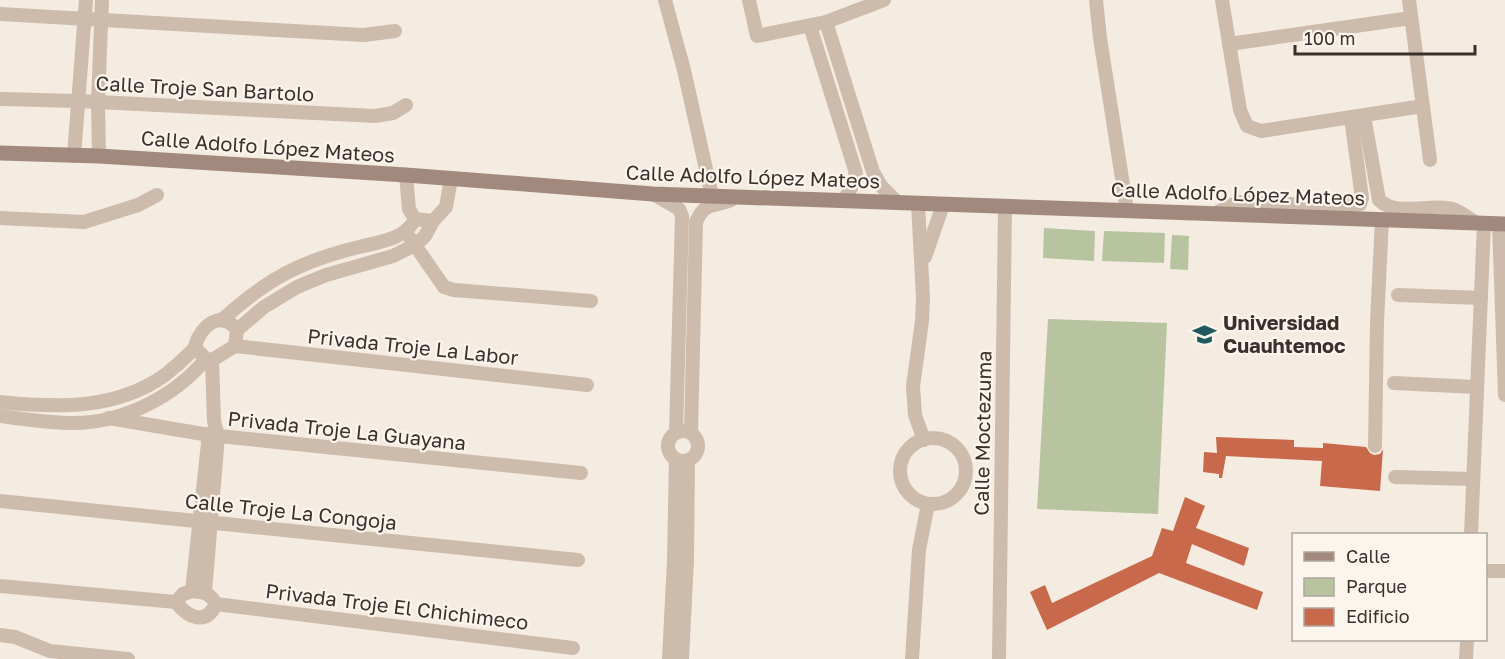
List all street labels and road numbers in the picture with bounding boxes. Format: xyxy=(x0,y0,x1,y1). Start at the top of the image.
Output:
street label: Calle Troje San Bartolo xyxy=(95,70,315,106)
street label: Calle Adolfo López Mateos xyxy=(140,125,396,167)
street label: Calle Adolfo López Mateos xyxy=(625,160,881,192)
street label: Calle Adolfo López Mateos xyxy=(1110,177,1366,209)
street label: Privada Troje La Labor xyxy=(306,323,520,369)
street label: Calle Moctezuma xyxy=(969,350,995,516)
street label: Privada Troje La Guayana xyxy=(227,406,467,454)
street label: Calle Troje La Congoja xyxy=(184,488,398,534)
street label: Privada Troje El Chichimeco xyxy=(264,578,530,634)

